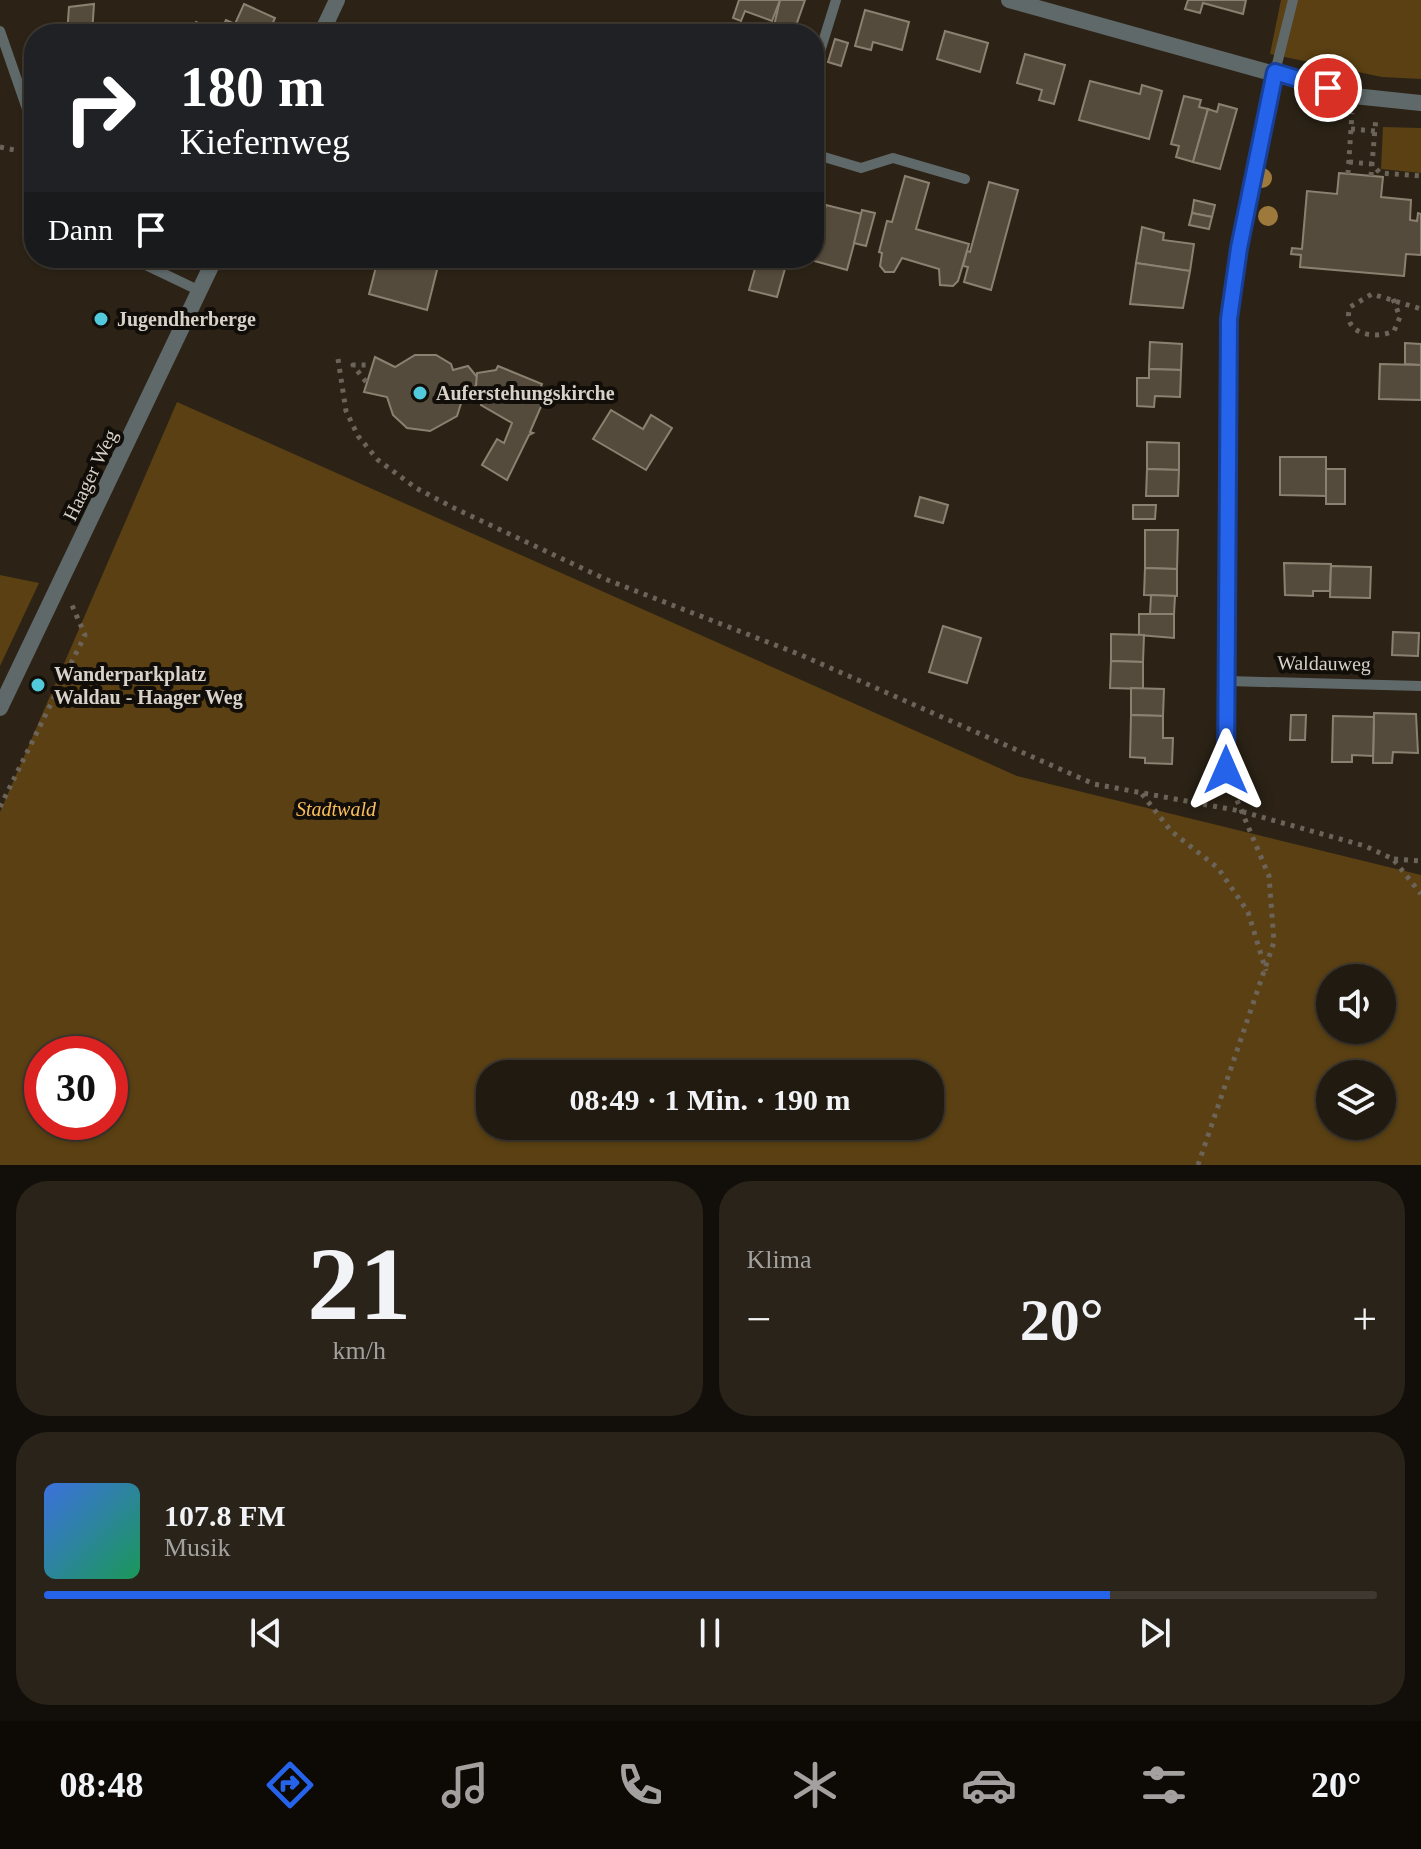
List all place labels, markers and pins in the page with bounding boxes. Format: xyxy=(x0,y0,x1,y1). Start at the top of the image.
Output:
pin xyxy=(1294,54,1362,122)
place label: Jugendherberge xyxy=(117,308,256,331)
marker: Jugendherberge xyxy=(92,310,110,328)
place label: Auferstehungskirche xyxy=(436,382,615,405)
marker: Auferstehungskirche xyxy=(411,384,429,402)
place label: Wanderparkplatz Waldau - Haager Weg xyxy=(54,663,243,709)
marker: Wanderparkplatz Waldau - Haager Weg xyxy=(29,676,47,694)

